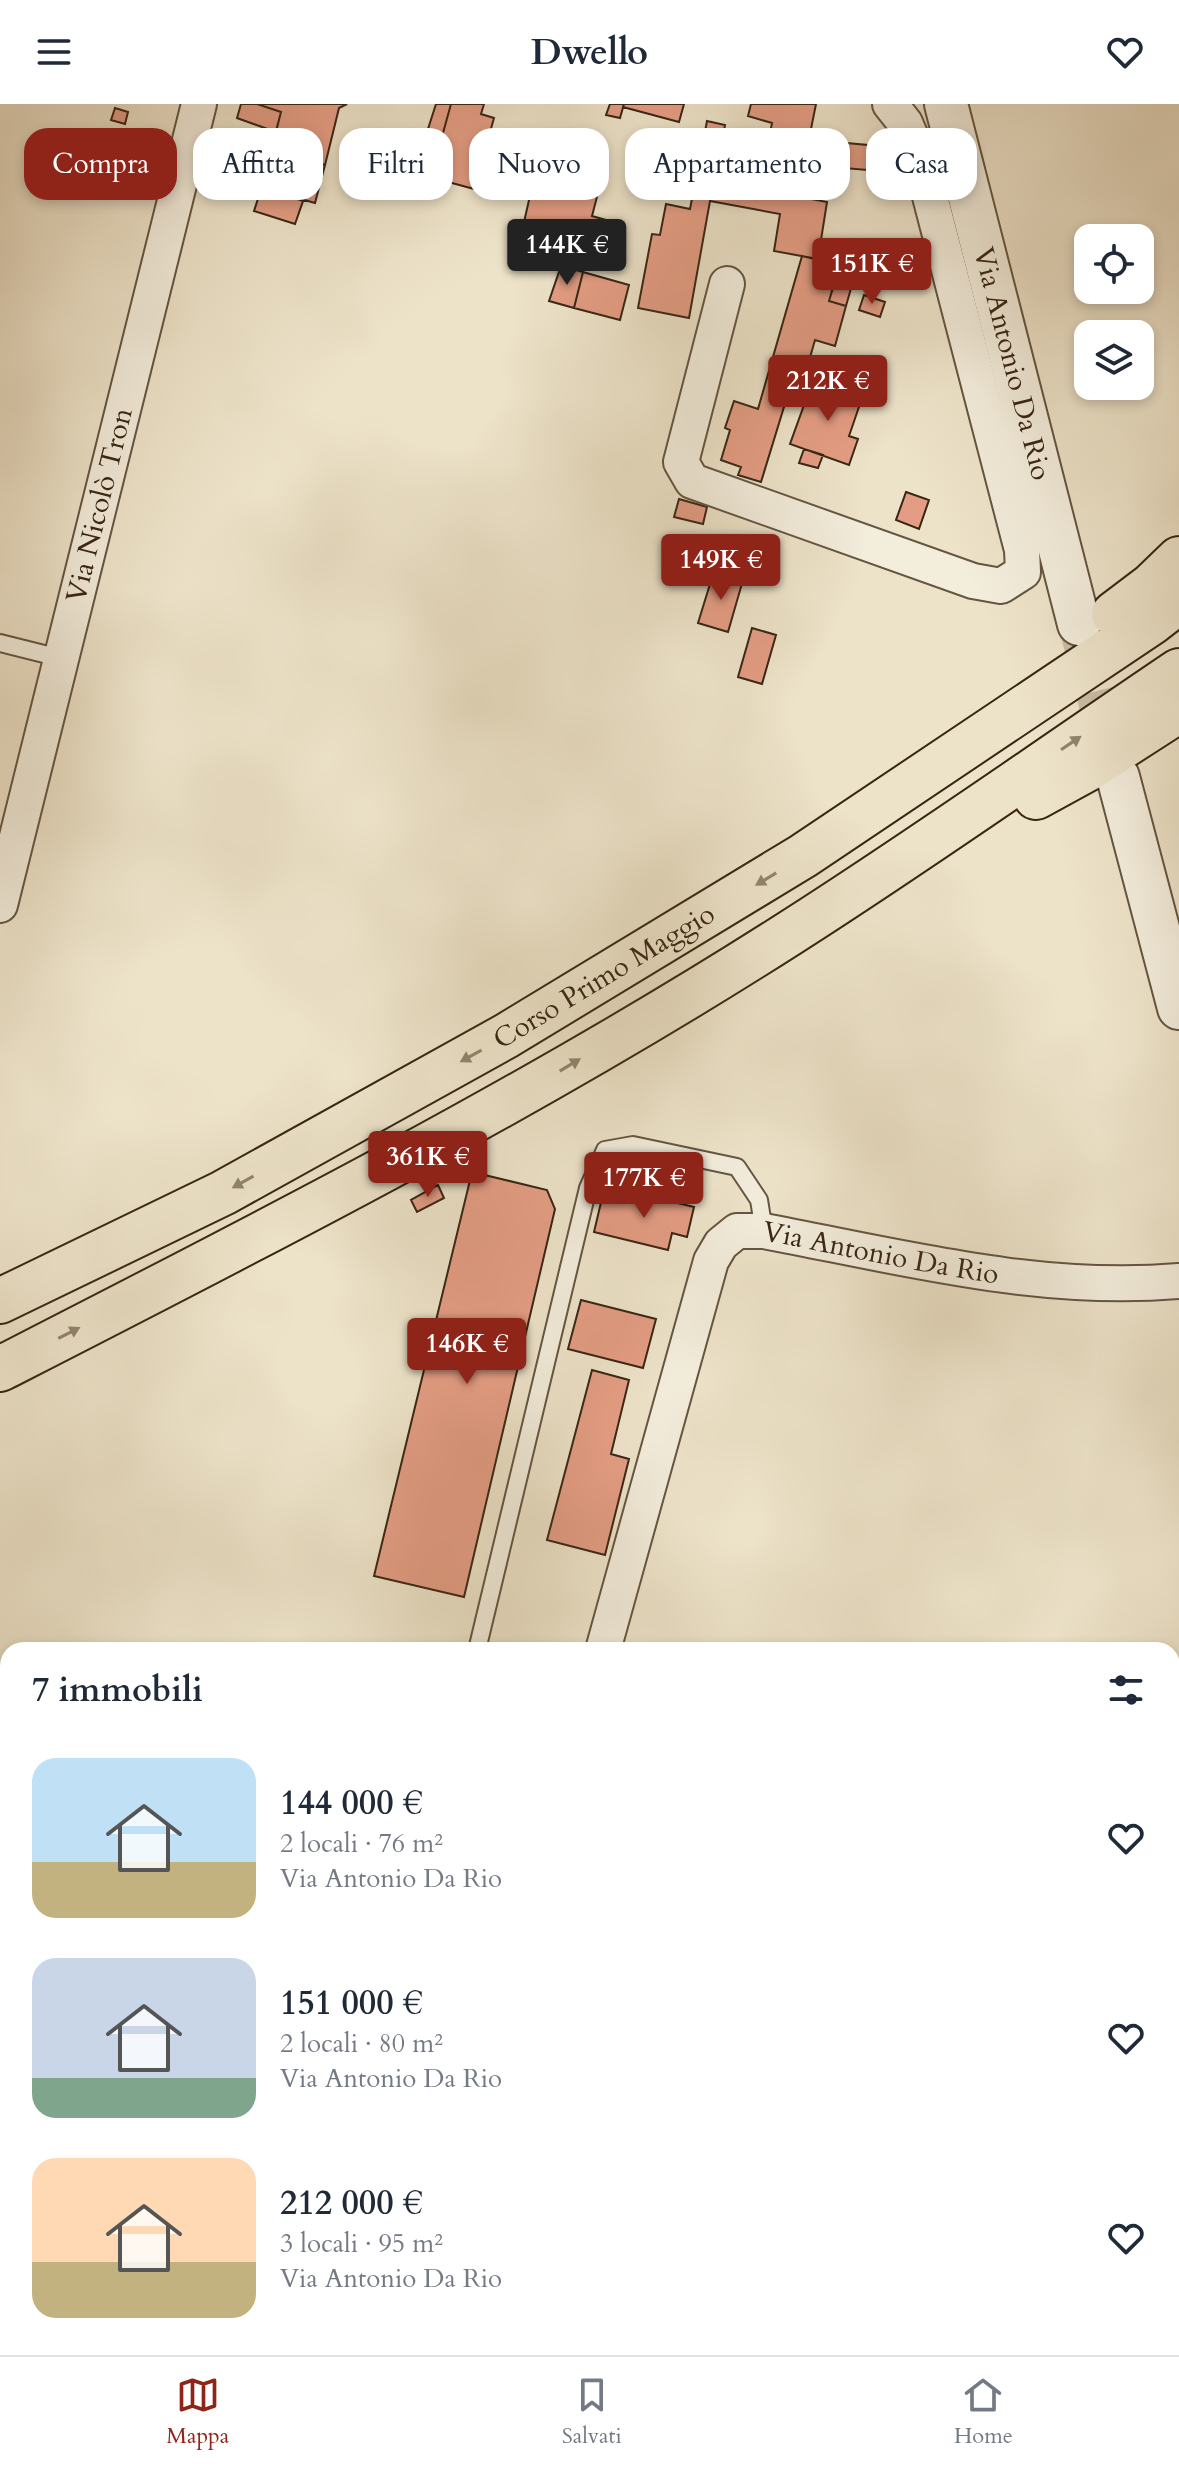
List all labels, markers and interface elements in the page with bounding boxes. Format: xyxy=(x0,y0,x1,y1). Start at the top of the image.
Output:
text: Dwello xyxy=(531,28,648,77)
icon: menu xyxy=(32,30,76,74)
icon: heart xyxy=(1103,30,1147,74)
chip: Compra xyxy=(24,128,177,200)
chip: Affitta xyxy=(193,128,323,200)
chip: Filtri xyxy=(339,128,453,200)
chip: Nuovo xyxy=(469,128,609,200)
chip: Appartamento xyxy=(625,128,850,200)
chip: Casa xyxy=(866,128,977,200)
pin: 144K € xyxy=(502,219,632,287)
map controls xyxy=(1074,224,1154,400)
button: locate xyxy=(1074,224,1154,304)
text: 144K € xyxy=(525,227,609,262)
pin: 151K € xyxy=(807,238,937,306)
street label: Via Antonio Da Rio xyxy=(964,243,1060,484)
text: 151K € xyxy=(830,246,914,281)
button: layers xyxy=(1074,320,1154,400)
pin: 212K € xyxy=(763,355,893,423)
text: 212K € xyxy=(786,363,870,398)
street label: Via Nicolò Tron xyxy=(57,404,142,606)
pin: 149K € xyxy=(656,534,786,602)
text: 149K € xyxy=(679,542,763,577)
one-way arrow xyxy=(1061,736,1082,751)
one-way arrow xyxy=(755,871,776,886)
street label: Corso Primo Maggio xyxy=(486,895,722,1058)
one-way arrow xyxy=(459,1049,482,1063)
one-way arrow xyxy=(559,1058,581,1072)
pin: 361K € xyxy=(363,1131,493,1199)
text: 361K € xyxy=(386,1139,470,1174)
pin: 177K € xyxy=(579,1152,709,1220)
text: 177K € xyxy=(602,1160,686,1195)
one-way arrow xyxy=(232,1174,254,1188)
street label: Via Antonio Da Rio xyxy=(760,1212,1001,1293)
pin: 146K € xyxy=(402,1318,532,1386)
text: 146K € xyxy=(425,1326,509,1361)
one-way arrow xyxy=(58,1327,81,1340)
text: 7 immobili xyxy=(32,1667,203,1713)
icon: filters xyxy=(1104,1668,1148,1712)
text: 144 000 € xyxy=(280,1780,423,1826)
icon: home xyxy=(96,1790,192,1886)
icon: heart xyxy=(1104,1816,1148,1860)
text: 2 locali · 76 m² xyxy=(280,1826,443,1861)
text: Via Antonio Da Rio xyxy=(280,1861,502,1896)
text: 151 000 € xyxy=(280,1980,423,2026)
icon: home xyxy=(96,1990,192,2086)
icon: heart xyxy=(1104,2016,1148,2060)
text: 2 locali · 80 m² xyxy=(280,2026,443,2061)
text: Via Antonio Da Rio xyxy=(280,2061,502,2096)
text: 212 000 € xyxy=(280,2180,423,2226)
icon: home xyxy=(96,2190,192,2286)
icon: heart xyxy=(1104,2216,1148,2260)
text: 3 locali · 95 m² xyxy=(280,2226,443,2261)
text: Via Antonio Da Rio xyxy=(280,2261,502,2296)
tab: Mappa xyxy=(166,2373,229,2451)
tab: Salvati xyxy=(562,2373,622,2451)
tab: Home xyxy=(954,2373,1013,2451)

